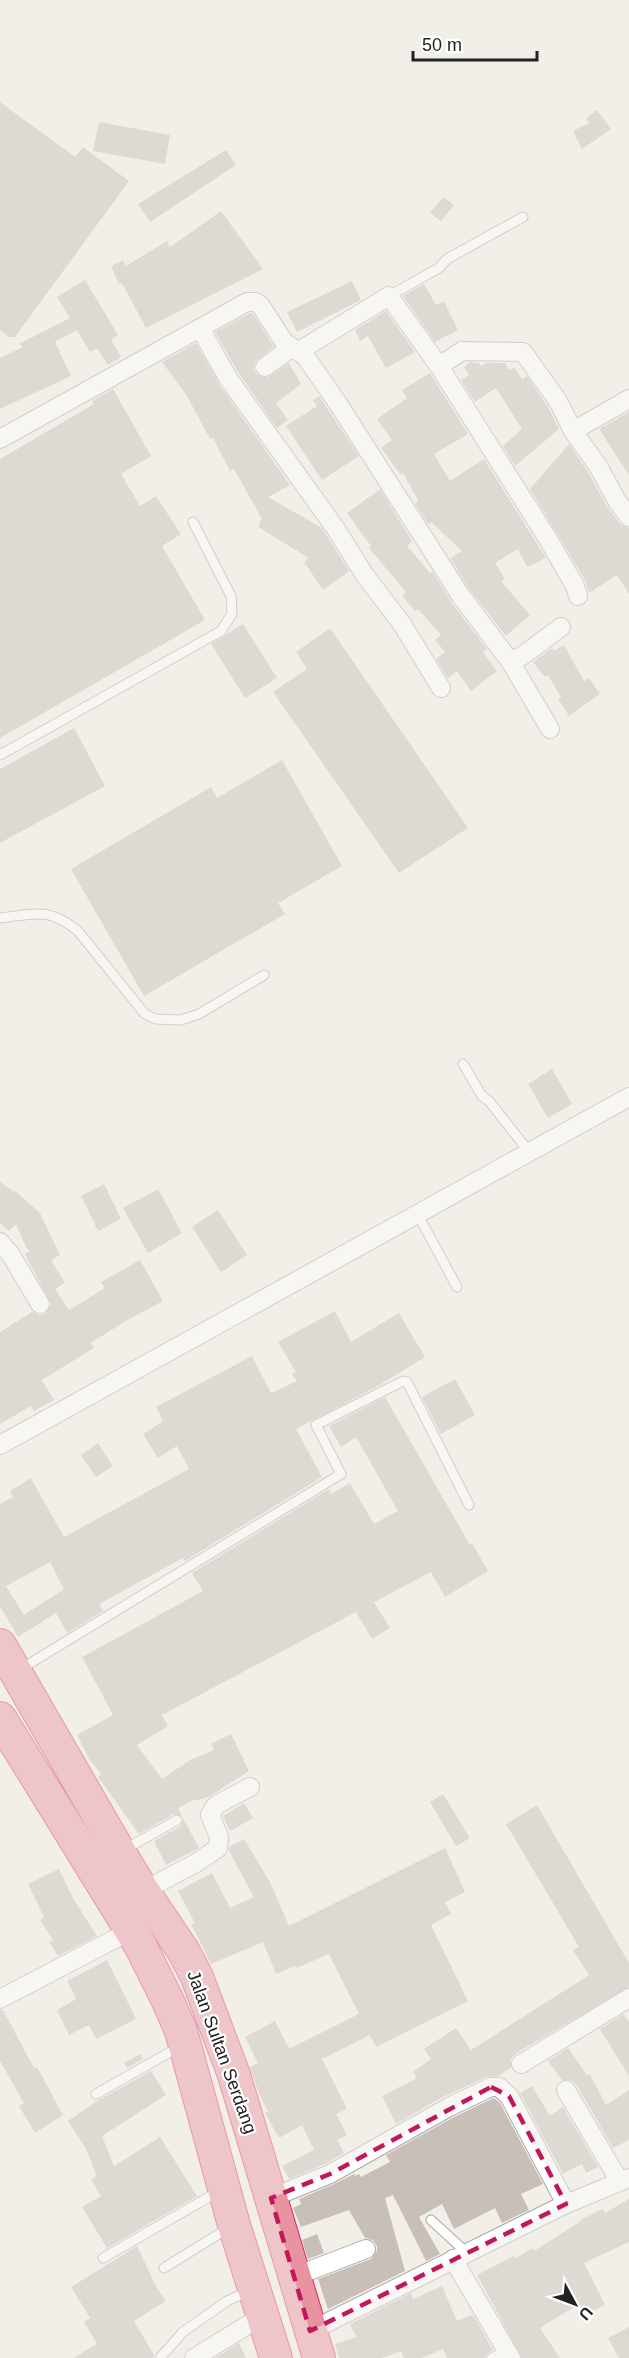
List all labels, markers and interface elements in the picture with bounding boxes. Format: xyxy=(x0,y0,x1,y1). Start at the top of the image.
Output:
scale bar xyxy=(413,24,538,62)
text: 50 m xyxy=(422,35,462,55)
street label: Jalan Sultan Serdang xyxy=(183,1968,261,2136)
north arrow xyxy=(545,2274,605,2334)
text: U xyxy=(576,2304,596,2323)

